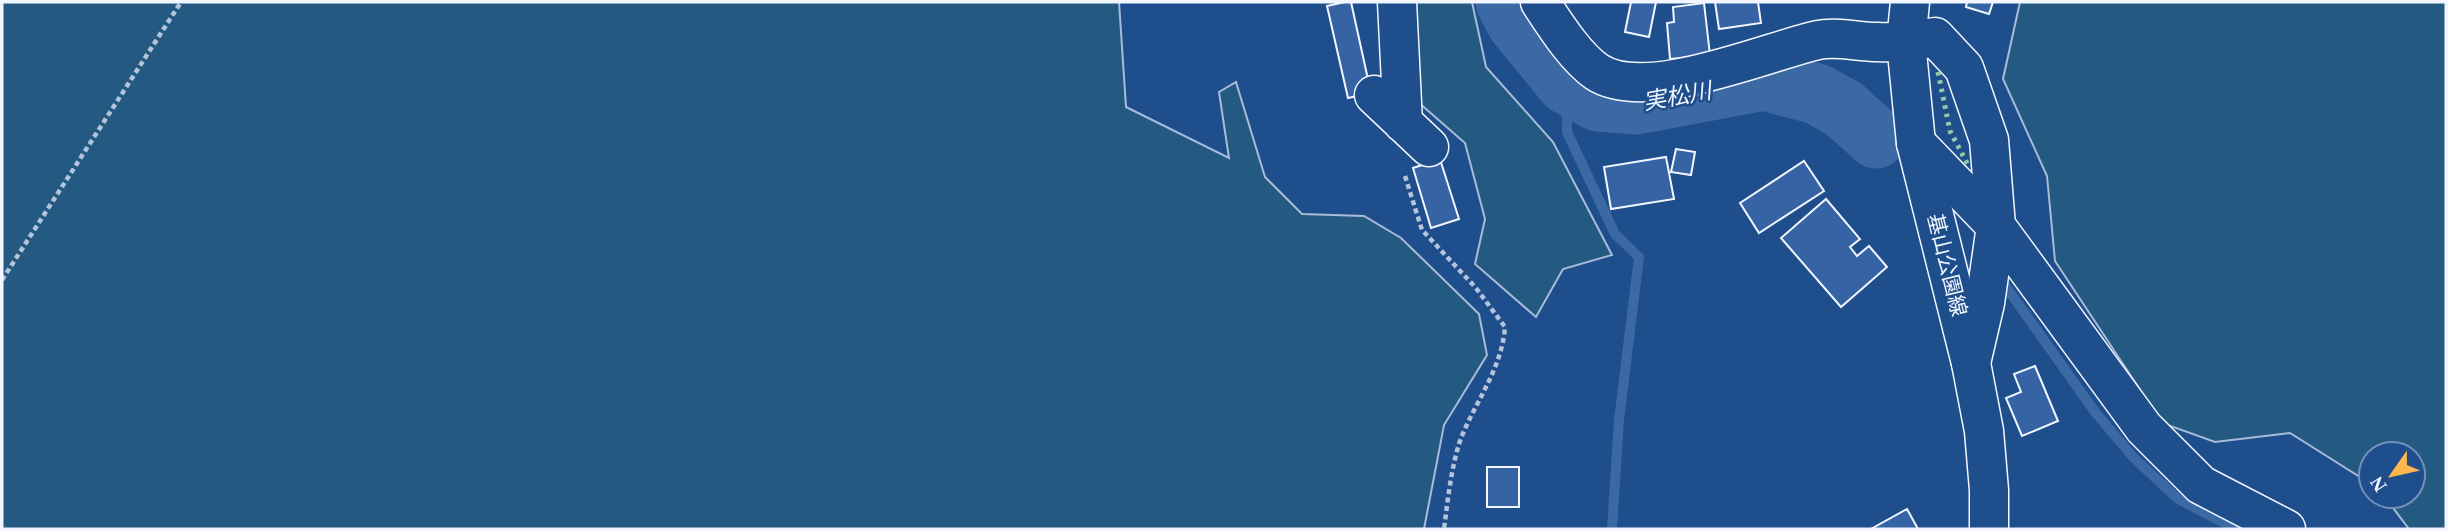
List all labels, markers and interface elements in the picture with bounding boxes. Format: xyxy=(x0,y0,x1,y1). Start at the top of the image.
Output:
water label: 実松川 xyxy=(1641,78,1716,115)
street label: 基山公園線 xyxy=(1923,211,1971,319)
north arrow xyxy=(2357,440,2427,510)
text: N xyxy=(2366,472,2391,496)

